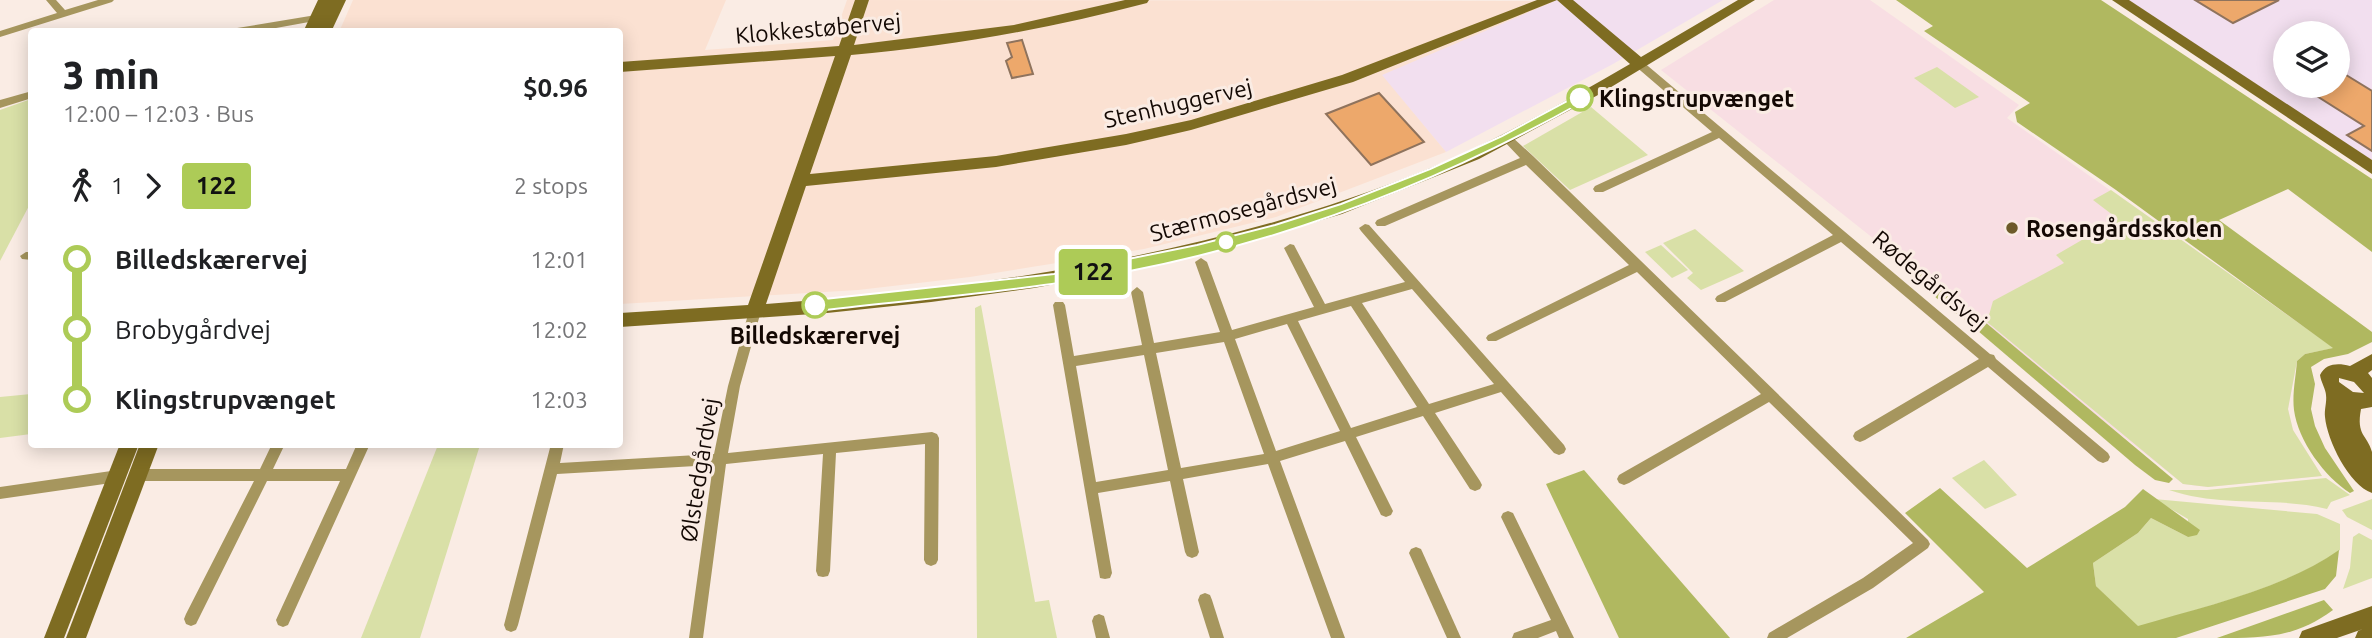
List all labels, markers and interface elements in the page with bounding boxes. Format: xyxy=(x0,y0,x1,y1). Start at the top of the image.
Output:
street label: Klokkestøbervej xyxy=(734,8,902,48)
map controls xyxy=(2273,21,2350,98)
button: layers xyxy=(2273,21,2350,98)
text: 3 min xyxy=(63,54,160,96)
text: $0.96 xyxy=(523,73,588,102)
street label: Stenhuggervej xyxy=(1102,74,1254,132)
marker: Klingstrupvænget xyxy=(1567,85,1593,111)
place label: Klingstrupvænget xyxy=(1599,86,1794,111)
text: 12:00 – 12:03 · Bus xyxy=(63,101,254,126)
icon: walk xyxy=(63,167,101,205)
icon: forward xyxy=(134,167,172,205)
text: 122 xyxy=(196,172,237,199)
street label: Stærmosegårdsvej xyxy=(1147,172,1339,246)
text: 1 xyxy=(111,173,124,198)
text: 2 stops xyxy=(514,173,588,198)
place label: Rosengårdsskolen xyxy=(2026,216,2223,241)
marker: Rosengårdsskolen xyxy=(2004,220,2020,236)
street label: Rødegårdsvej xyxy=(1868,225,1992,335)
unlabelled marker xyxy=(1216,232,1236,252)
text: Billedskærervej xyxy=(115,245,308,274)
text: 12:01 xyxy=(530,247,588,272)
line badge: 122 xyxy=(1053,249,1133,295)
text: 122 xyxy=(1073,258,1113,285)
marker: Billedskærervej xyxy=(802,292,828,318)
text: Brobygårdvej xyxy=(115,315,271,344)
text: 12:02 xyxy=(530,317,588,342)
place label: Billedskærervej xyxy=(730,323,900,348)
text: Klingstrupvænget xyxy=(115,385,336,414)
text: 12:03 xyxy=(530,387,588,412)
street label: Ølstedgårdvej xyxy=(675,396,723,544)

